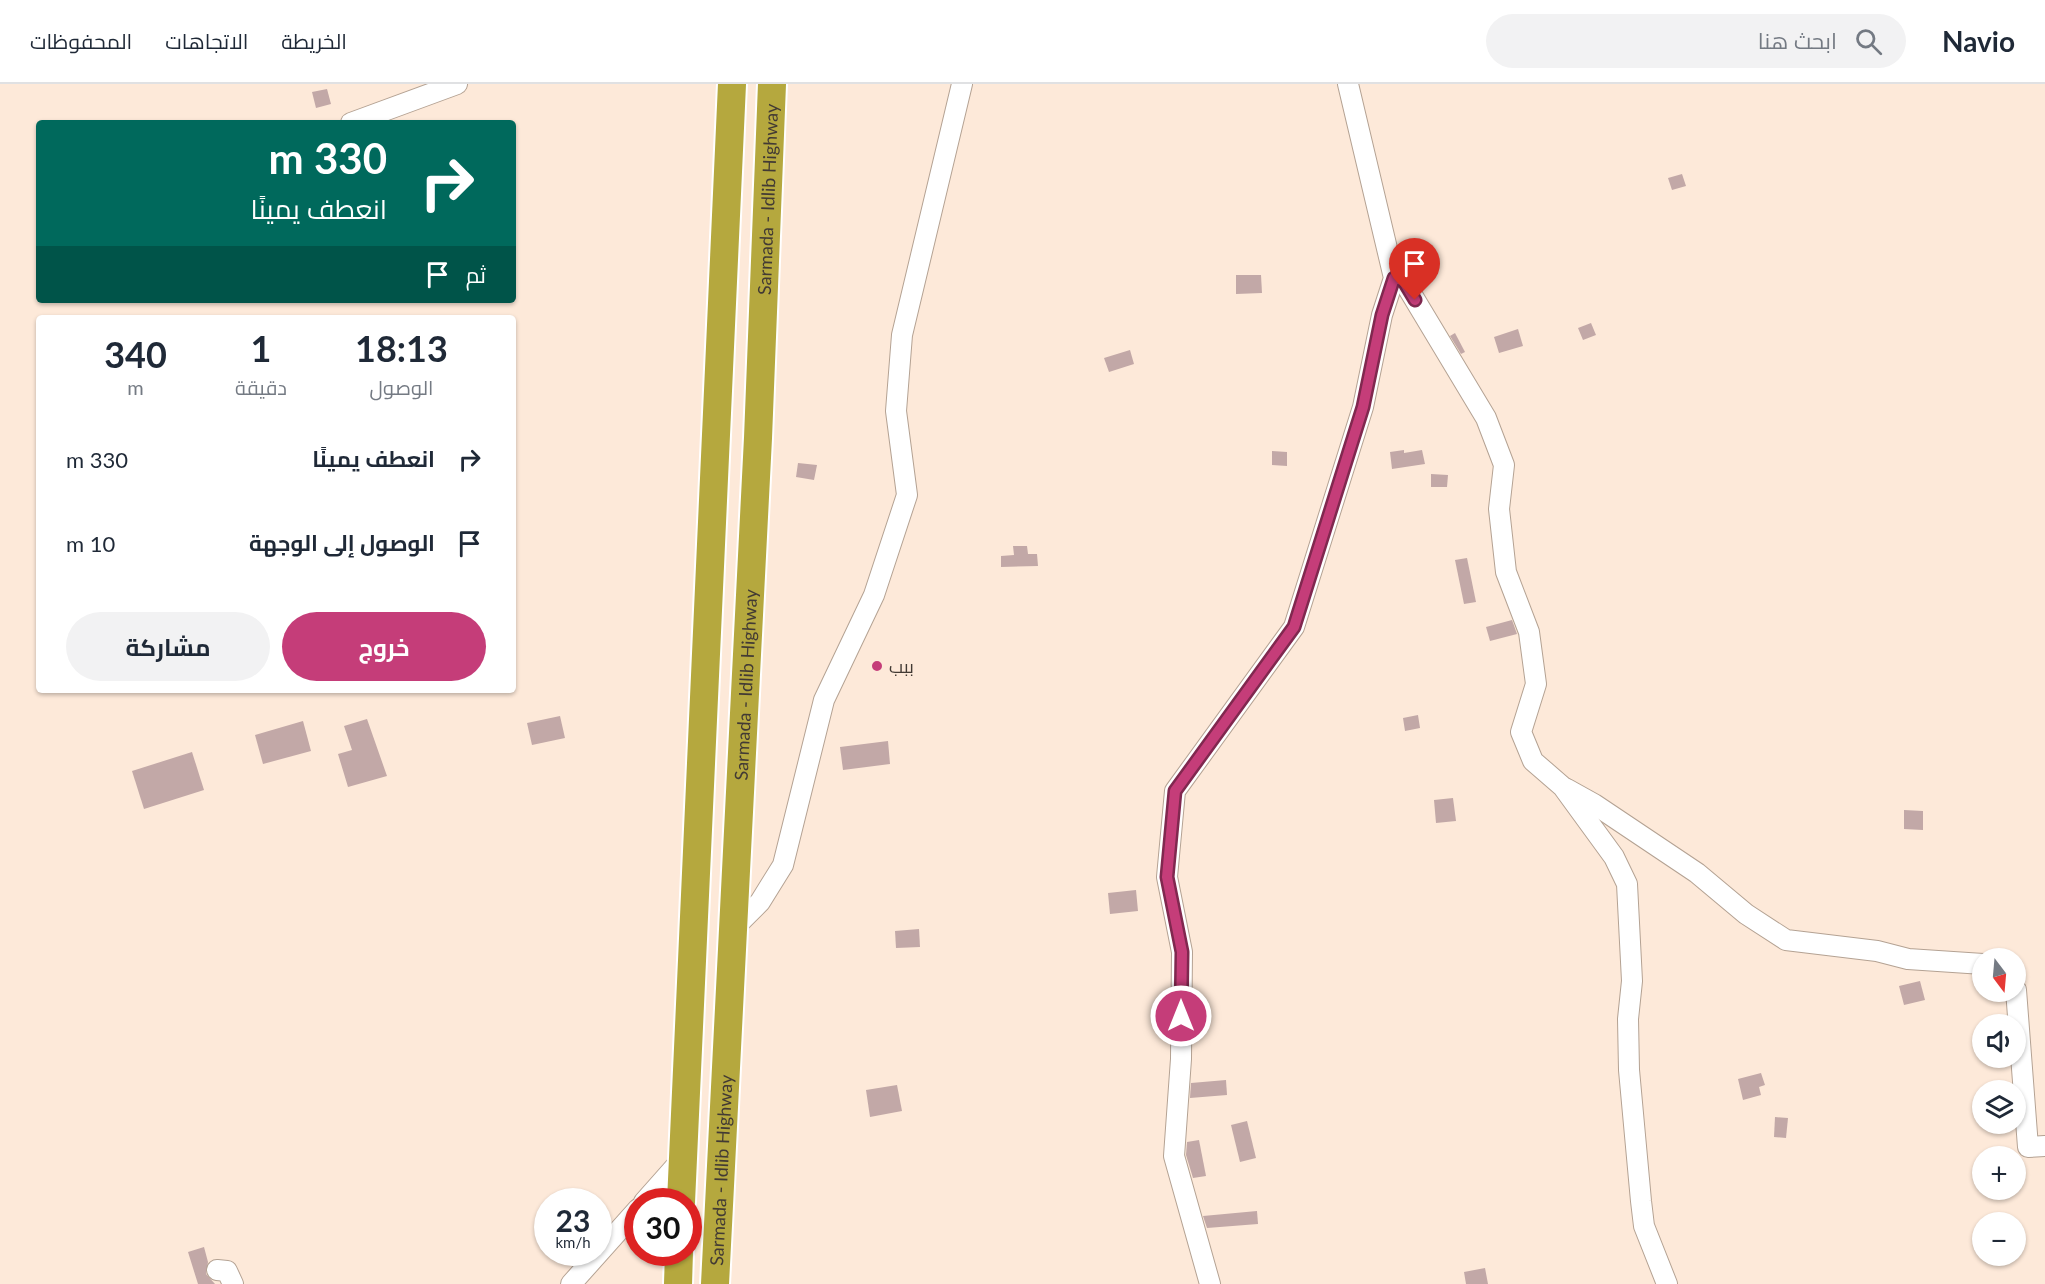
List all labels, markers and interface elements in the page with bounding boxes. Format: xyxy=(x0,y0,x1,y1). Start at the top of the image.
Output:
search box xyxy=(1486,14,1906,68)
text: Navio xyxy=(1942,24,2015,58)
icon: search xyxy=(1852,25,1885,58)
text: ابحث هنا xyxy=(1758,27,1837,54)
text: المحفوظات xyxy=(30,28,132,53)
text: الاتجاهات xyxy=(165,28,248,53)
text: الخريطة xyxy=(281,28,347,53)
street label: Sarmada - Idlib Highway xyxy=(753,103,782,295)
text: 330 m xyxy=(269,133,387,183)
icon: right xyxy=(408,144,486,222)
text: انعطف يمينًا xyxy=(250,192,387,225)
pin xyxy=(1389,238,1440,300)
icon: arrive xyxy=(1398,247,1431,280)
icon: arrive xyxy=(421,258,454,291)
text: ثم xyxy=(466,261,486,288)
text: 1 xyxy=(250,326,271,370)
text: 18:13 xyxy=(355,326,448,370)
text: 340 xyxy=(104,332,167,376)
text: m xyxy=(127,375,144,399)
text: دقيقة xyxy=(235,375,287,399)
text: الوصول xyxy=(370,375,433,399)
icon: right xyxy=(453,443,486,476)
text: انعطف يمينًا xyxy=(312,445,435,472)
text: 330 m xyxy=(66,446,128,473)
icon: arrive xyxy=(453,527,486,560)
text: الوصول إلى الوجهة xyxy=(249,529,435,556)
text: 10 m xyxy=(66,530,115,557)
street label: Sarmada - Idlib Highway xyxy=(730,588,761,781)
button: مشاركة xyxy=(66,612,270,681)
button: خروج xyxy=(282,612,486,681)
place label: ببب xyxy=(889,655,914,677)
marker: ببب xyxy=(870,659,884,673)
north arrow xyxy=(1972,948,2026,1002)
map controls xyxy=(1972,948,2026,1266)
position arrow xyxy=(1149,984,1213,1048)
button: sound xyxy=(1972,1014,2026,1068)
street label: Sarmada - Idlib Highway xyxy=(705,1073,737,1266)
button: layers xyxy=(1972,1080,2026,1134)
button: + xyxy=(1972,1146,2026,1200)
speed limit sign: 30 xyxy=(624,1188,702,1266)
text: 23 xyxy=(556,1202,590,1238)
button: − xyxy=(1972,1212,2026,1266)
text: km/h xyxy=(555,1233,591,1251)

